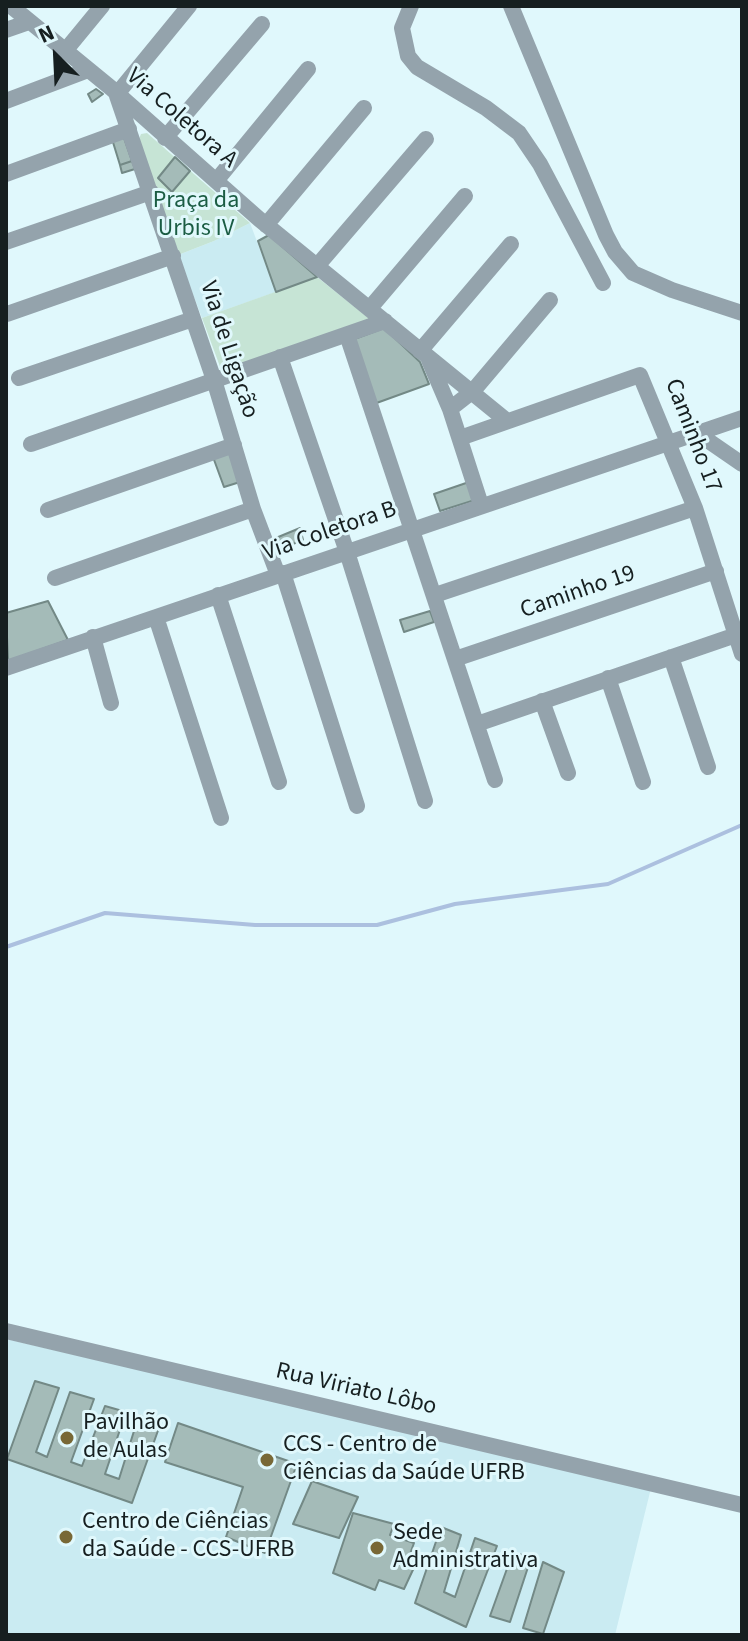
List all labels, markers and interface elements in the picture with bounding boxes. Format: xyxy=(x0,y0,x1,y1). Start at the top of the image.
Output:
north arrow xyxy=(16,16,96,96)
text: N xyxy=(33,16,59,52)
street label: Via Coletora A xyxy=(119,63,243,175)
park label: Praça da Urbis IV xyxy=(153,188,239,244)
street label: Via de Ligação xyxy=(192,278,264,422)
street label: Caminho 17 xyxy=(657,375,727,497)
street label: Via Coletora B xyxy=(259,496,401,568)
street label: Caminho 19 xyxy=(517,560,639,626)
street label: Rua Viriato Lôbo xyxy=(273,1358,439,1422)
place label: Pavilhão de Aulas xyxy=(83,1410,169,1466)
marker: Pavilhão de Aulas xyxy=(58,1429,76,1447)
place label: CCS - Centro de Ciências da Saúde UFRB xyxy=(283,1432,525,1488)
marker: CCS - Centro de Ciências da Saúde UFRB xyxy=(258,1451,276,1469)
place label: Centro de Ciências da Saúde - CCS-UFRB xyxy=(82,1509,294,1565)
place label: Sede Administrativa xyxy=(393,1520,538,1576)
marker: Centro de Ciências da Saúde - CCS-UFRB xyxy=(57,1528,75,1546)
marker: Sede Administrativa xyxy=(368,1539,386,1557)

